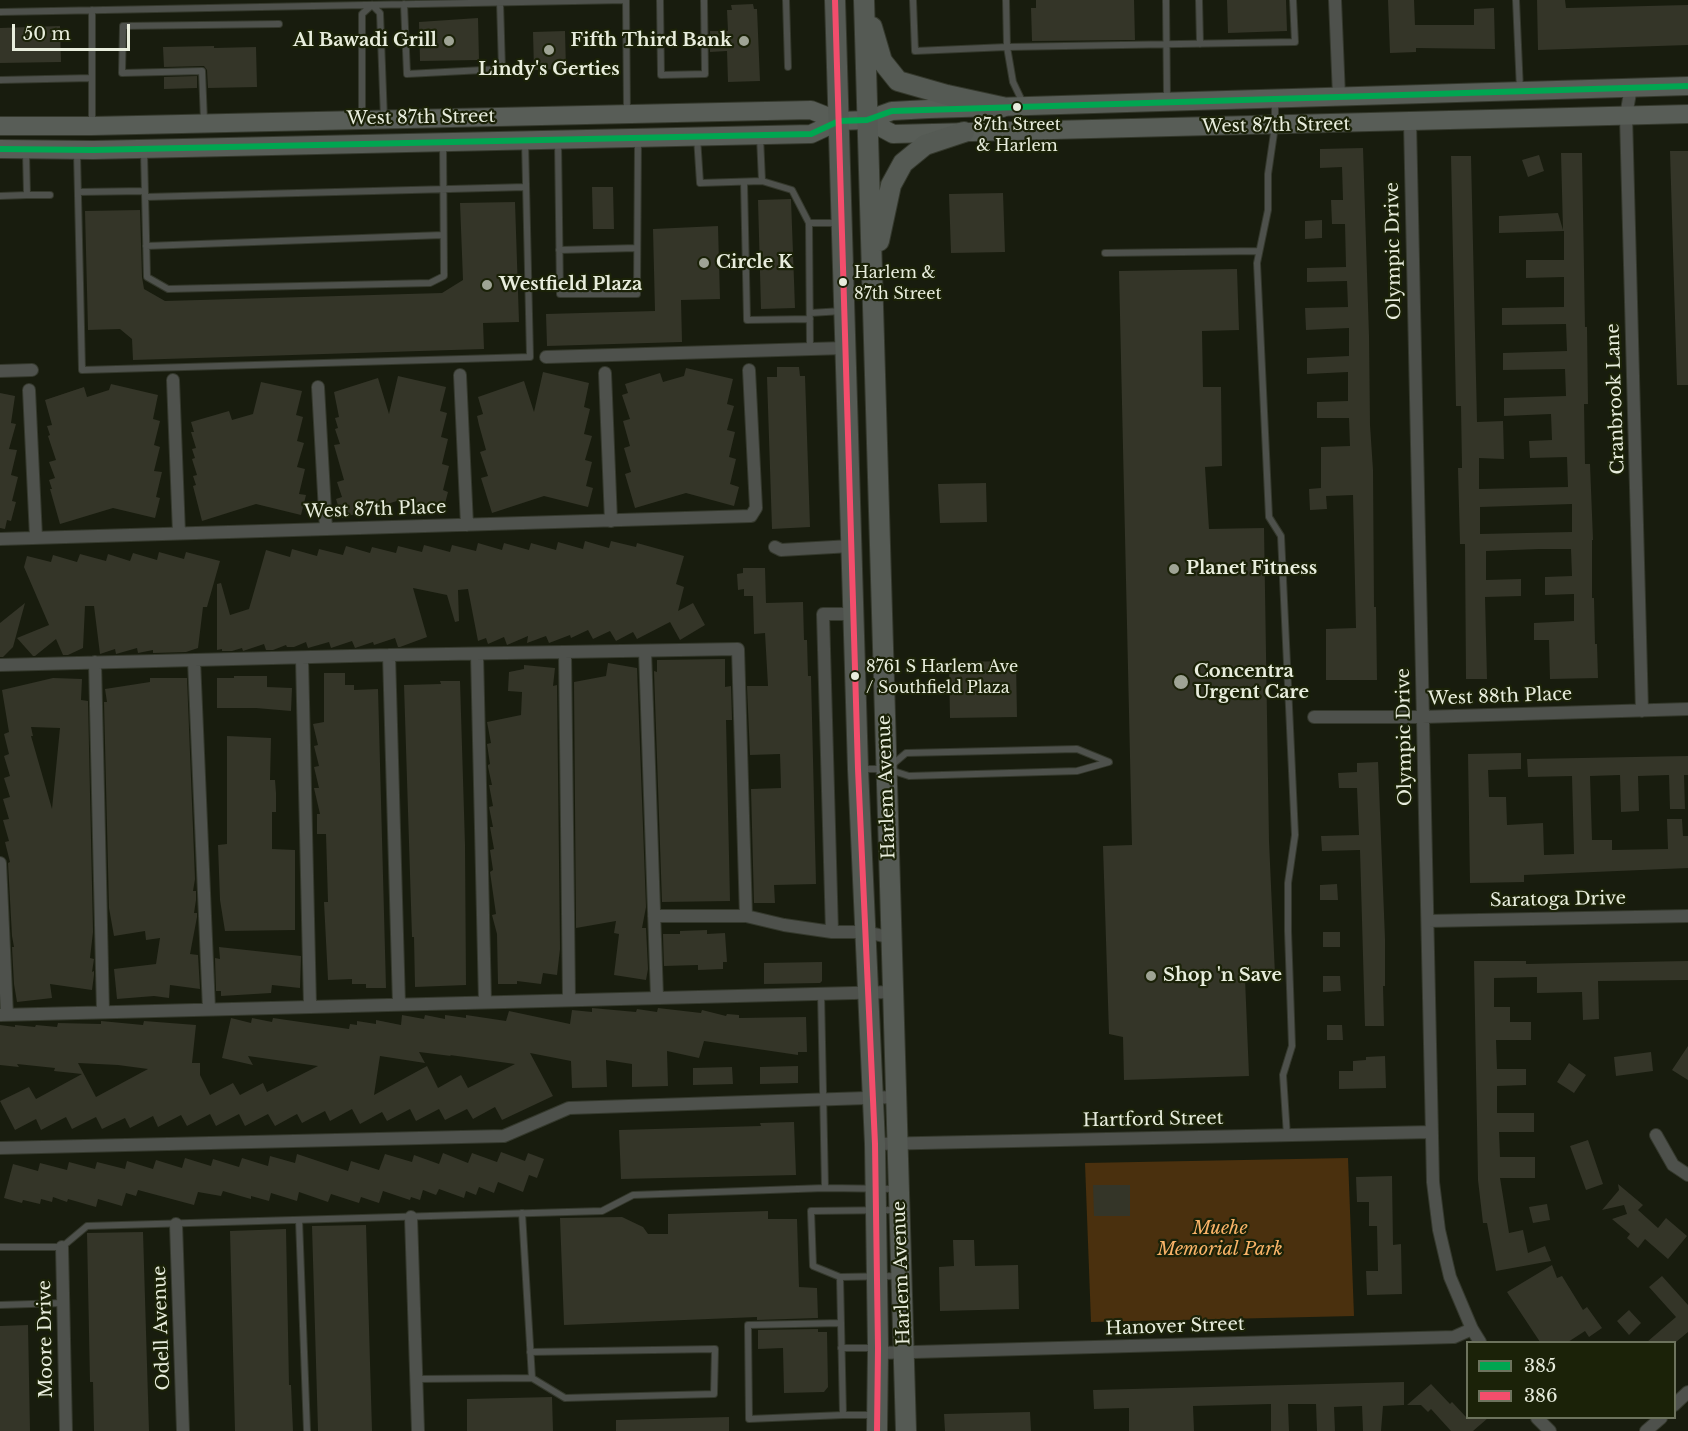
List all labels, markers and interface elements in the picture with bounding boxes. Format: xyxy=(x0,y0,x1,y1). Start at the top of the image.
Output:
scale bar xyxy=(15,12,134,50)
text: 50 m xyxy=(23,23,71,45)
place label: Al Bawadi Grill xyxy=(293,30,437,52)
place label: Fifth Third Bank xyxy=(571,30,732,52)
marker: Al Bawadi Grill xyxy=(442,34,456,48)
marker: Fifth Third Bank xyxy=(737,34,751,48)
marker: Lindy's Gerties xyxy=(542,43,556,57)
place label: Lindy's Gerties xyxy=(478,59,620,81)
marker: 87th Street & Harlem xyxy=(1011,101,1023,113)
street label: West 87th Street xyxy=(346,106,496,130)
street label: West 87th Street xyxy=(1201,114,1351,138)
place label: 87th Street & Harlem xyxy=(973,115,1061,153)
street label: Olympic Drive xyxy=(1382,182,1406,320)
place label: Circle K xyxy=(716,252,793,274)
marker: Circle K xyxy=(697,256,711,270)
place label: Harlem & 87th Street xyxy=(854,263,942,301)
place label: Westfield Plaza xyxy=(499,274,642,296)
marker: Harlem & 87th Street xyxy=(837,276,849,288)
marker: Westfield Plaza xyxy=(480,278,494,292)
street label: Cranbrook Lane xyxy=(1603,323,1629,475)
street label: West 87th Place xyxy=(303,497,447,523)
place label: Planet Fitness xyxy=(1186,558,1317,580)
marker: Planet Fitness xyxy=(1167,562,1181,576)
place label: 8761 S Harlem Ave / Southfield Plaza xyxy=(866,657,1018,695)
place label: Concentra Urgent Care xyxy=(1194,661,1309,704)
street label: Olympic Drive xyxy=(1393,668,1417,806)
marker: 8761 S Harlem Ave / Southfield Plaza xyxy=(849,670,861,682)
marker: Concentra Urgent Care xyxy=(1172,673,1190,691)
street label: West 88th Place xyxy=(1427,684,1573,710)
street label: Harlem Avenue xyxy=(874,714,900,860)
street label: Saratoga Drive xyxy=(1490,888,1626,912)
place label: Shop 'n Save xyxy=(1163,965,1282,987)
marker: Shop 'n Save xyxy=(1144,969,1158,983)
street label: Hartford Street xyxy=(1082,1108,1224,1132)
street label: Harlem Avenue xyxy=(889,1200,915,1346)
park label: Muehe Memorial Park xyxy=(1157,1218,1283,1260)
street label: Odell Avenue xyxy=(149,1265,175,1391)
street label: Moore Drive xyxy=(34,1280,58,1398)
street label: Hanover Street xyxy=(1105,1314,1245,1340)
legend xyxy=(1466,1341,1676,1419)
text: 385 xyxy=(1524,1355,1556,1377)
text: 386 xyxy=(1524,1385,1558,1407)

